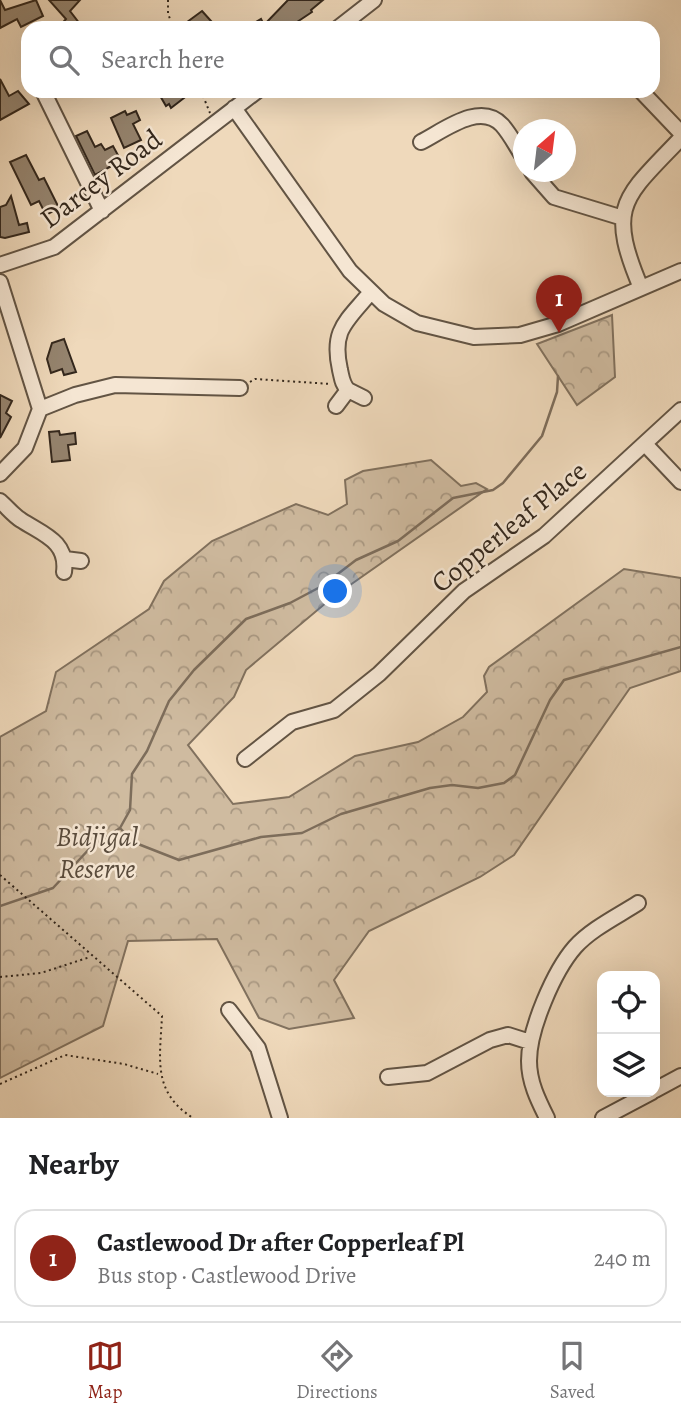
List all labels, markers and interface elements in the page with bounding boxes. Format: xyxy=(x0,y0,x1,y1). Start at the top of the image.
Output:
search box xyxy=(21,21,660,98)
icon: search xyxy=(45,41,83,79)
text: Search here xyxy=(101,42,225,77)
north arrow xyxy=(513,119,576,182)
street label: Darcey Road xyxy=(32,120,171,237)
pin: 1 xyxy=(536,275,582,333)
street label: Copperleaf Place xyxy=(423,452,595,602)
your location xyxy=(318,574,352,608)
park label: Bidjigal Reserve xyxy=(56,818,138,888)
map controls xyxy=(597,971,660,1097)
button: locate xyxy=(597,971,660,1034)
button: layers xyxy=(597,1034,660,1097)
text: Nearby xyxy=(28,1144,119,1184)
text: Castlewood Dr after Copperleaf Pl xyxy=(97,1225,464,1260)
text: 1 xyxy=(49,1243,57,1274)
text: 240 m xyxy=(594,1243,651,1274)
text: Bus stop · Castlewood Drive xyxy=(97,1260,356,1291)
tab: Map xyxy=(86,1337,124,1405)
tab: Directions xyxy=(296,1337,378,1405)
tab: Saved xyxy=(550,1337,595,1405)

